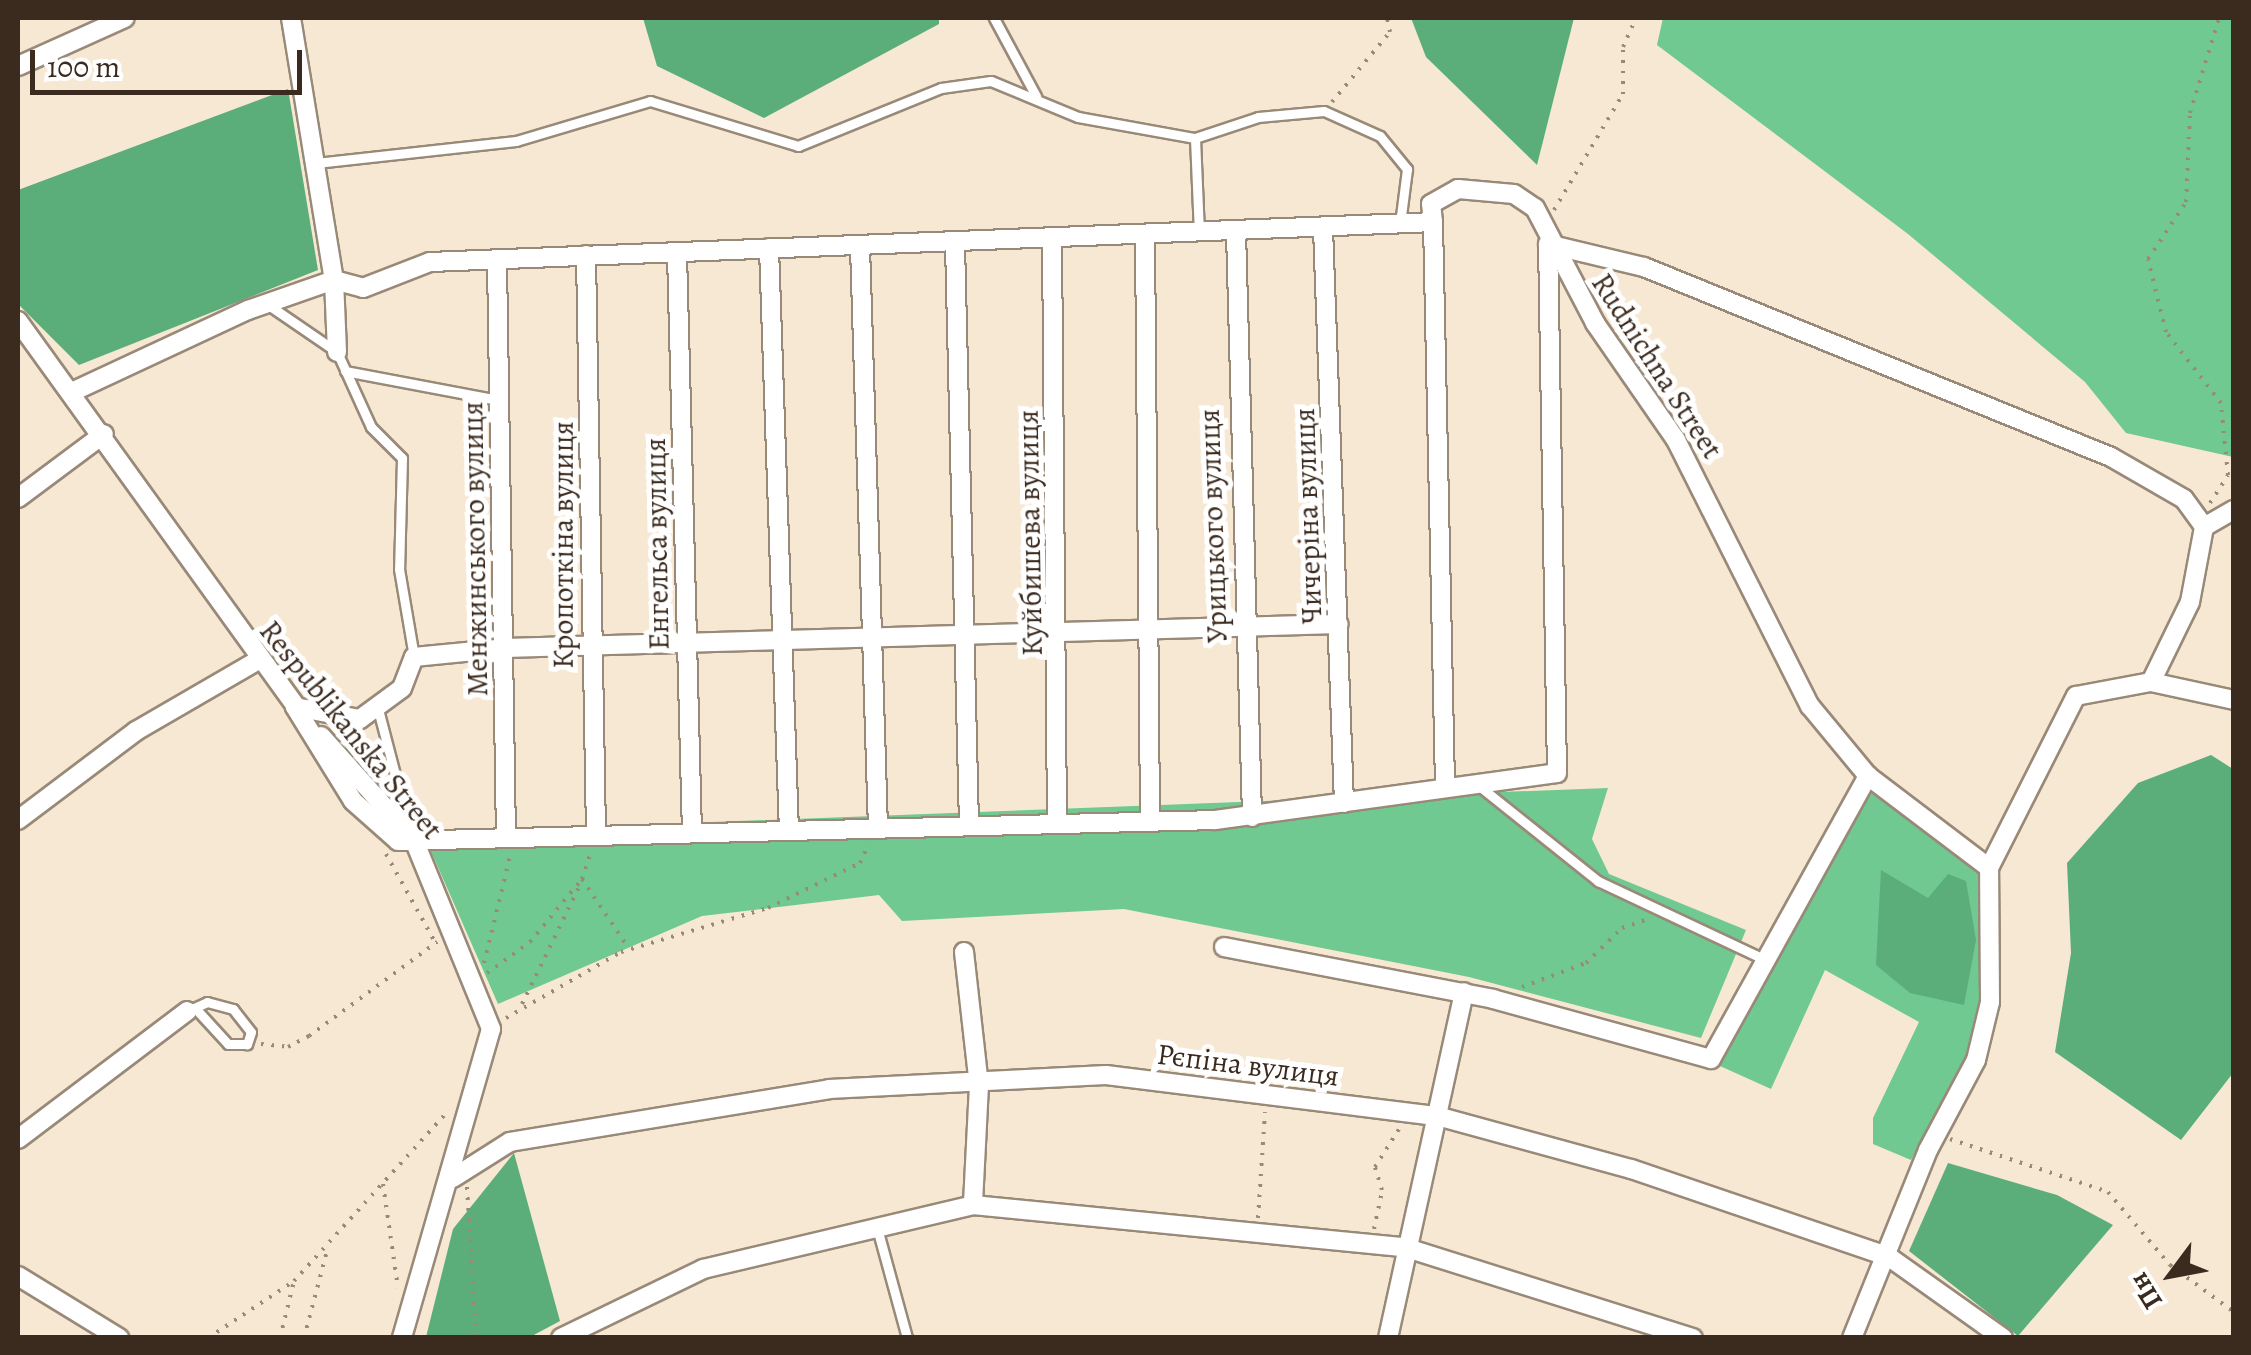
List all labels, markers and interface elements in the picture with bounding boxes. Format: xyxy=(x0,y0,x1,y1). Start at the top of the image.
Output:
scale bar xyxy=(35,30,308,92)
text: 100 m xyxy=(47,47,120,87)
street label: Rudnichna Street xyxy=(1584,267,1730,465)
street label: Менжинського вулиця xyxy=(454,401,496,697)
street label: Чичеріна вулиця xyxy=(1286,407,1330,625)
street label: Урицького вулиця xyxy=(1191,408,1235,644)
street label: Куйбишева вулиця xyxy=(1010,409,1050,657)
street label: Кропоткіна вулиця xyxy=(545,421,581,669)
street label: Енгельса вулиця xyxy=(637,437,677,651)
street label: Respublikanska Street xyxy=(252,613,450,847)
street label: Рєпіна вулиця xyxy=(1155,1036,1341,1094)
north arrow xyxy=(2121,1225,2221,1325)
text: Пн xyxy=(2120,1265,2171,1316)

